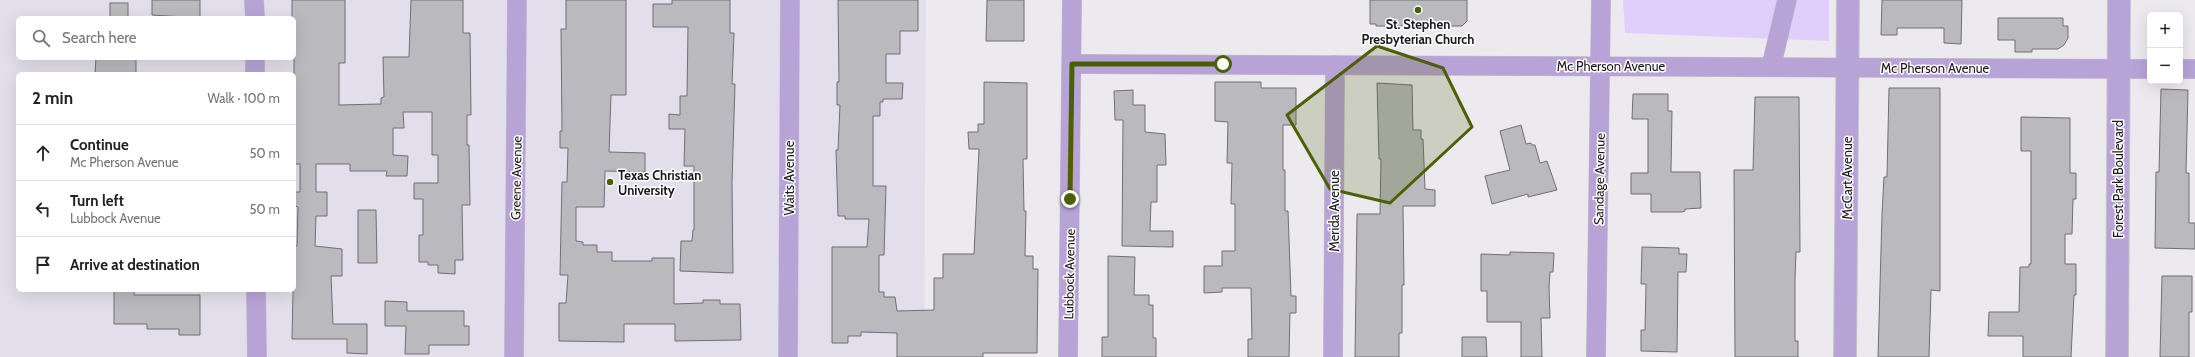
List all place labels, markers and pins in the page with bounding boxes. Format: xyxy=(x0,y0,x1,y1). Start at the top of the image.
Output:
marker: St. Stephen Presbyterian Church xyxy=(1413,5,1423,15)
place label: St. Stephen Presbyterian Church xyxy=(1362,16,1474,47)
place label: Texas Christian University xyxy=(618,167,701,198)
marker: Texas Christian University xyxy=(605,177,615,187)

